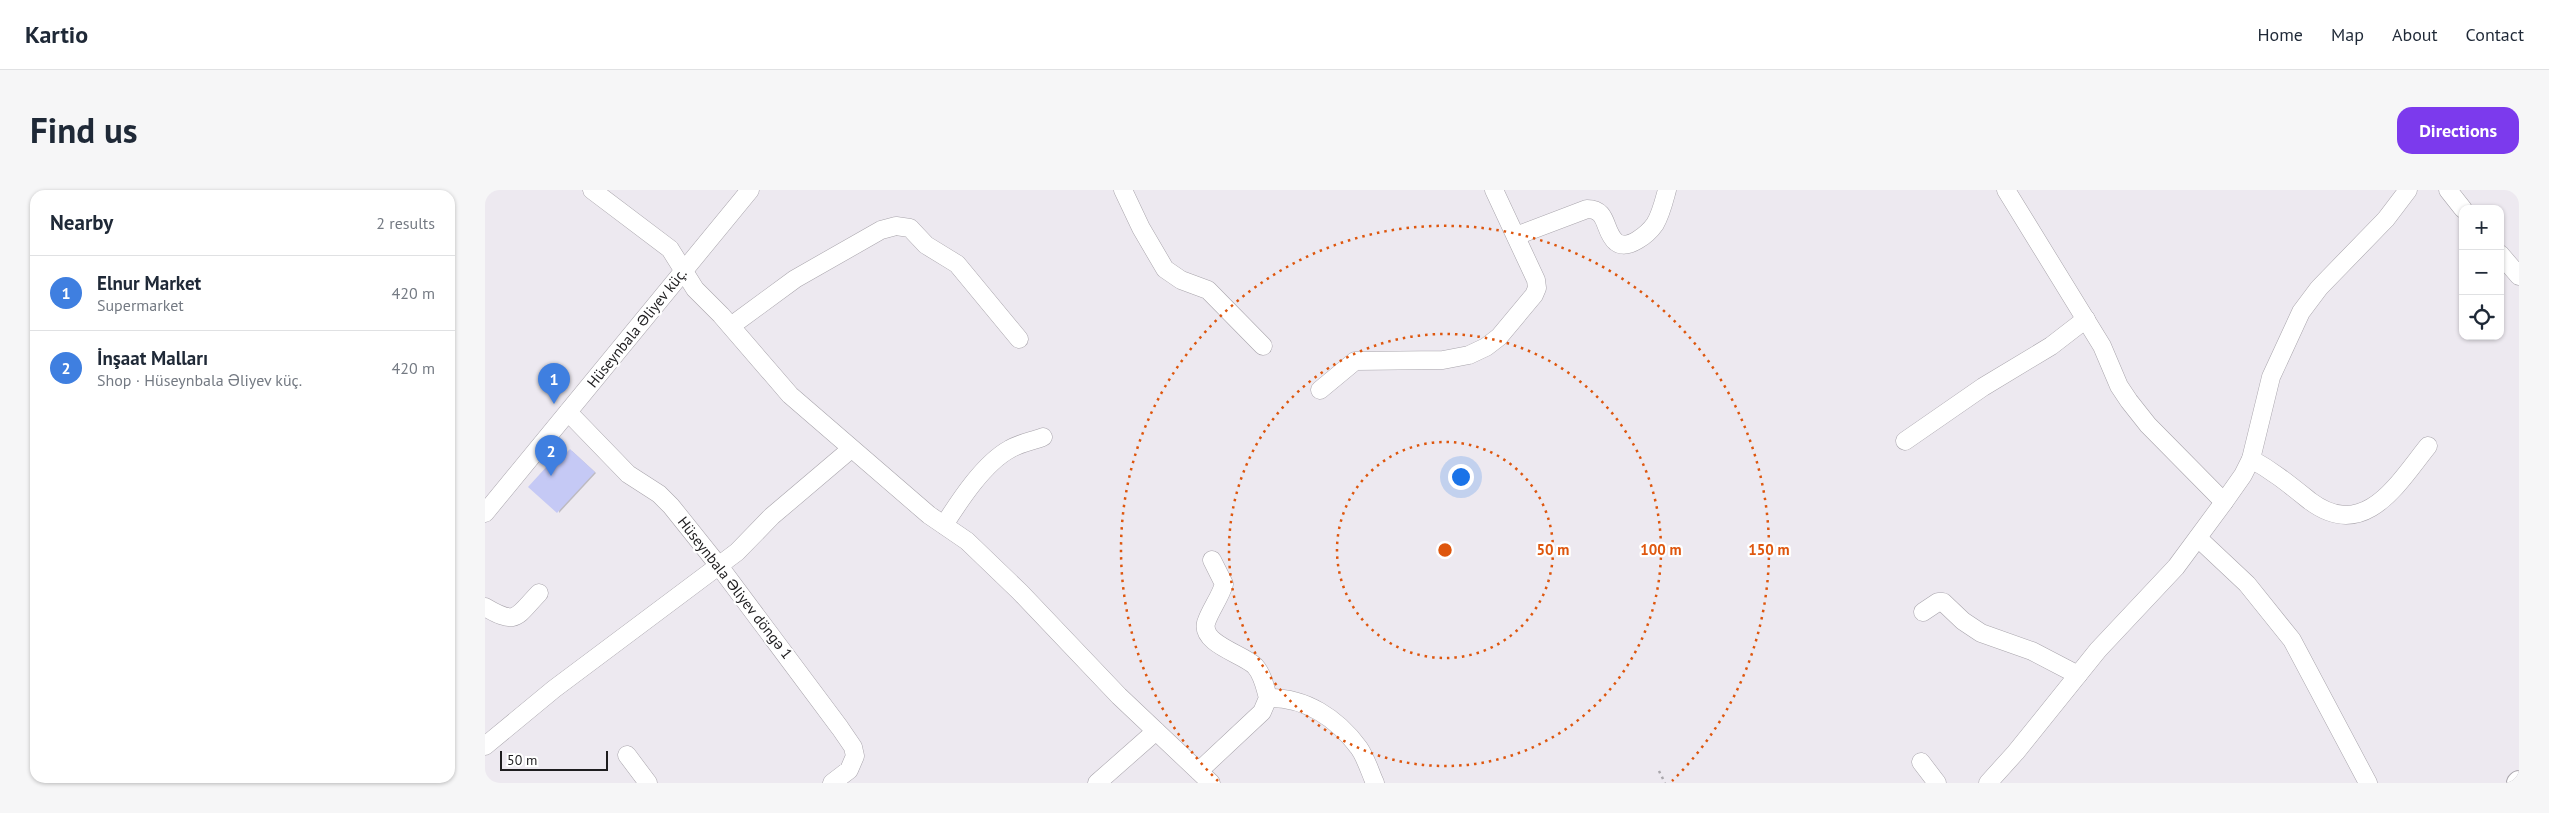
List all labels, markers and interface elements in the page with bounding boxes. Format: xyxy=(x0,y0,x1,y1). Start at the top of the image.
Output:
text: Kartio xyxy=(25,19,88,50)
text: Home xyxy=(2257,23,2303,46)
text: Map xyxy=(2331,23,2364,46)
text: About xyxy=(2392,23,2438,46)
text: Contact xyxy=(2466,23,2524,46)
text: Find us xyxy=(30,107,138,153)
button: Directions xyxy=(2397,107,2519,154)
map controls xyxy=(2459,205,2504,340)
button: + xyxy=(2459,205,2504,250)
text: Nearby xyxy=(50,209,113,236)
text: 2 results xyxy=(376,213,435,233)
button: − xyxy=(2459,250,2504,295)
street label: Hüseynbala Əliyev küç. xyxy=(583,264,691,391)
text: Elnur Market xyxy=(97,271,201,295)
text: 1 xyxy=(61,283,71,303)
text: 420 m xyxy=(392,283,435,303)
text: Supermarket xyxy=(97,295,184,315)
button: locate xyxy=(2459,295,2504,340)
text: İnşaat Malları xyxy=(97,346,208,370)
text: 2 xyxy=(61,358,71,378)
text: 420 m xyxy=(392,358,435,378)
pin: 1 xyxy=(538,363,570,404)
text: Shop · Hüseynbala Əliyev küç. xyxy=(97,370,302,390)
pin: 2 xyxy=(535,435,567,476)
your location xyxy=(1448,464,1474,490)
street label: Hüseynbala Əliyev döngə 1 xyxy=(674,513,797,663)
text: 50 m xyxy=(1537,540,1569,559)
text: 100 m xyxy=(1640,540,1682,559)
text: 150 m xyxy=(1748,540,1790,559)
centre of rings xyxy=(1436,541,1454,559)
scale bar xyxy=(500,748,607,771)
text: 50 m xyxy=(507,751,537,769)

